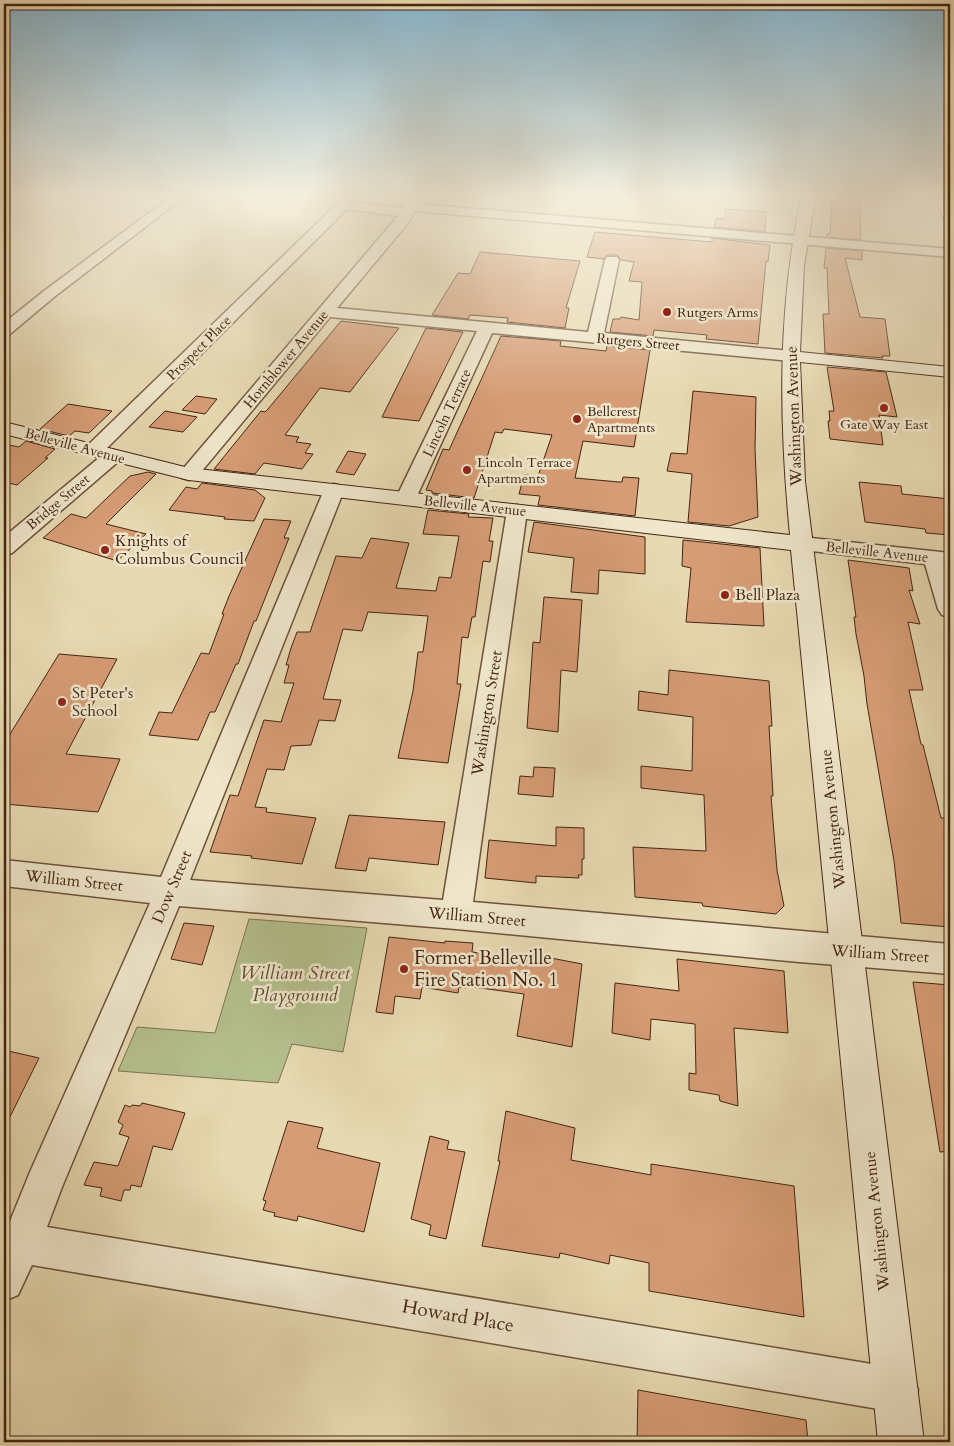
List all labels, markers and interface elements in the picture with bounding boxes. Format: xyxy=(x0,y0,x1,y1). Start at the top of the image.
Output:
place label: Rutgers Arms xyxy=(677,303,758,322)
street label: Hornblower Avenue xyxy=(239,306,333,412)
marker: Rutgers Arms xyxy=(661,306,673,318)
street label: Prospect Place xyxy=(162,311,236,385)
street label: Rutgers Street xyxy=(596,329,681,355)
street label: Washington Avenue xyxy=(781,346,807,487)
street label: Lincoln Terrace xyxy=(418,366,476,460)
place label: Bellcrest Apartments xyxy=(587,402,656,437)
marker: Gate Way East xyxy=(878,402,890,414)
marker: Bellcrest Apartments xyxy=(571,413,583,425)
place label: Gate Way East xyxy=(840,415,929,434)
street label: Belleville Avenue xyxy=(23,423,127,469)
place label: Lincoln Terrace Apartments xyxy=(477,453,572,488)
marker: Lincoln Terrace Apartments xyxy=(461,464,473,476)
street label: Bridge Street xyxy=(22,469,94,534)
street label: Belleville Avenue xyxy=(423,491,527,521)
place label: Knights of Columbus Council xyxy=(115,530,244,570)
street label: Belleville Avenue xyxy=(825,537,929,567)
marker: Knights of Columbus Council xyxy=(99,544,111,556)
place label: Bell Plaza xyxy=(735,584,800,606)
marker: Bell Plaza xyxy=(719,589,731,601)
street label: Washington Street xyxy=(466,649,508,778)
place label: St Peter's School xyxy=(72,682,133,722)
marker: St Peter's School xyxy=(56,696,68,708)
street label: Washington Avenue xyxy=(815,748,851,891)
street label: Dow Street xyxy=(147,847,197,927)
street label: William Street xyxy=(23,865,124,897)
street label: William Street xyxy=(426,902,527,932)
street label: William Street xyxy=(829,940,930,968)
place label: Former Belleville Fire Station No. 1 xyxy=(414,945,558,993)
park label: William Street Playground xyxy=(240,960,351,1008)
marker: Former Belleville Fire Station No. 1 xyxy=(398,963,410,975)
street label: Washington Avenue xyxy=(859,1150,895,1293)
street label: Howard Place xyxy=(400,1293,516,1339)

